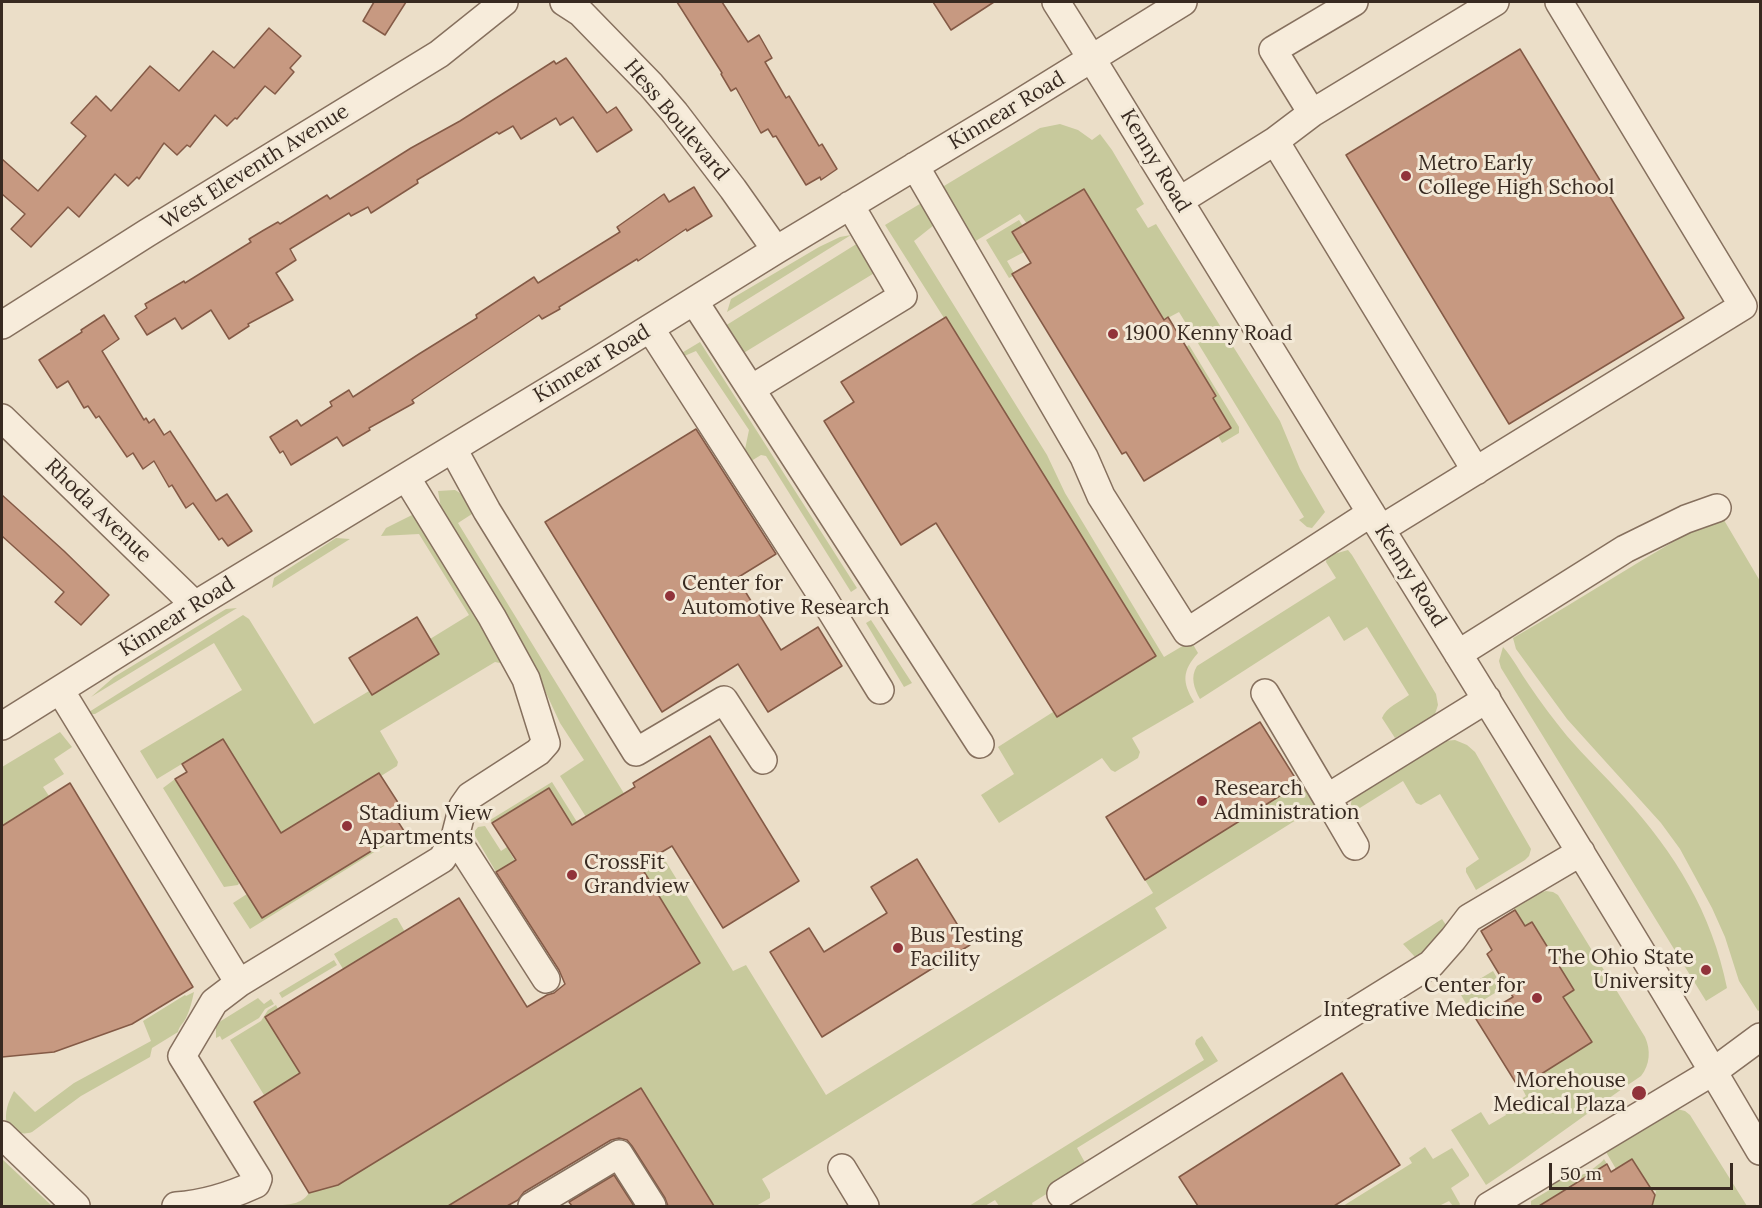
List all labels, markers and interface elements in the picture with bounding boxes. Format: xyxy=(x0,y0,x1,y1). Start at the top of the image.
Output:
street label: Hess Boulevard xyxy=(618,54,734,186)
street label: Kinnear Road xyxy=(944,66,1070,156)
street label: West Eleventh Avenue xyxy=(156,99,354,235)
street label: Kenny Road xyxy=(1114,105,1196,217)
place label: Metro Early College High School xyxy=(1418,151,1614,201)
marker: Metro Early College High School xyxy=(1399,169,1413,183)
street label: Kinnear Road xyxy=(529,319,655,409)
place label: 1900 Kenny Road xyxy=(1125,321,1292,347)
marker: 1900 Kenny Road xyxy=(1106,327,1120,341)
street label: Rhoda Avenue xyxy=(40,454,156,568)
street label: Kenny Road xyxy=(1369,520,1451,632)
place label: Center for Automotive Research xyxy=(682,571,890,621)
street label: Kinnear Road xyxy=(115,572,239,662)
marker: Center for Automotive Research xyxy=(663,589,677,603)
place label: Research Administration xyxy=(1214,776,1360,826)
marker: Research Administration xyxy=(1195,794,1209,808)
place label: Stadium View Apartments xyxy=(359,801,492,851)
marker: Stadium View Apartments xyxy=(340,819,354,833)
place label: CrossFit Grandview xyxy=(584,850,690,900)
marker: CrossFit Grandview xyxy=(565,868,579,882)
place label: Bus Testing Facility xyxy=(910,923,1023,973)
marker: Bus Testing Facility xyxy=(891,941,905,955)
place label: The Ohio State University xyxy=(1548,945,1694,995)
marker: The Ohio State University xyxy=(1699,963,1713,977)
place label: Center for Integrative Medicine xyxy=(1323,973,1525,1023)
marker: Center for Integrative Medicine xyxy=(1530,991,1544,1005)
place label: Morehouse Medical Plaza xyxy=(1493,1068,1626,1118)
marker: Morehouse Medical Plaza xyxy=(1630,1084,1648,1102)
scale bar xyxy=(1552,1151,1736,1189)
text: 50 m xyxy=(1560,1162,1602,1185)

